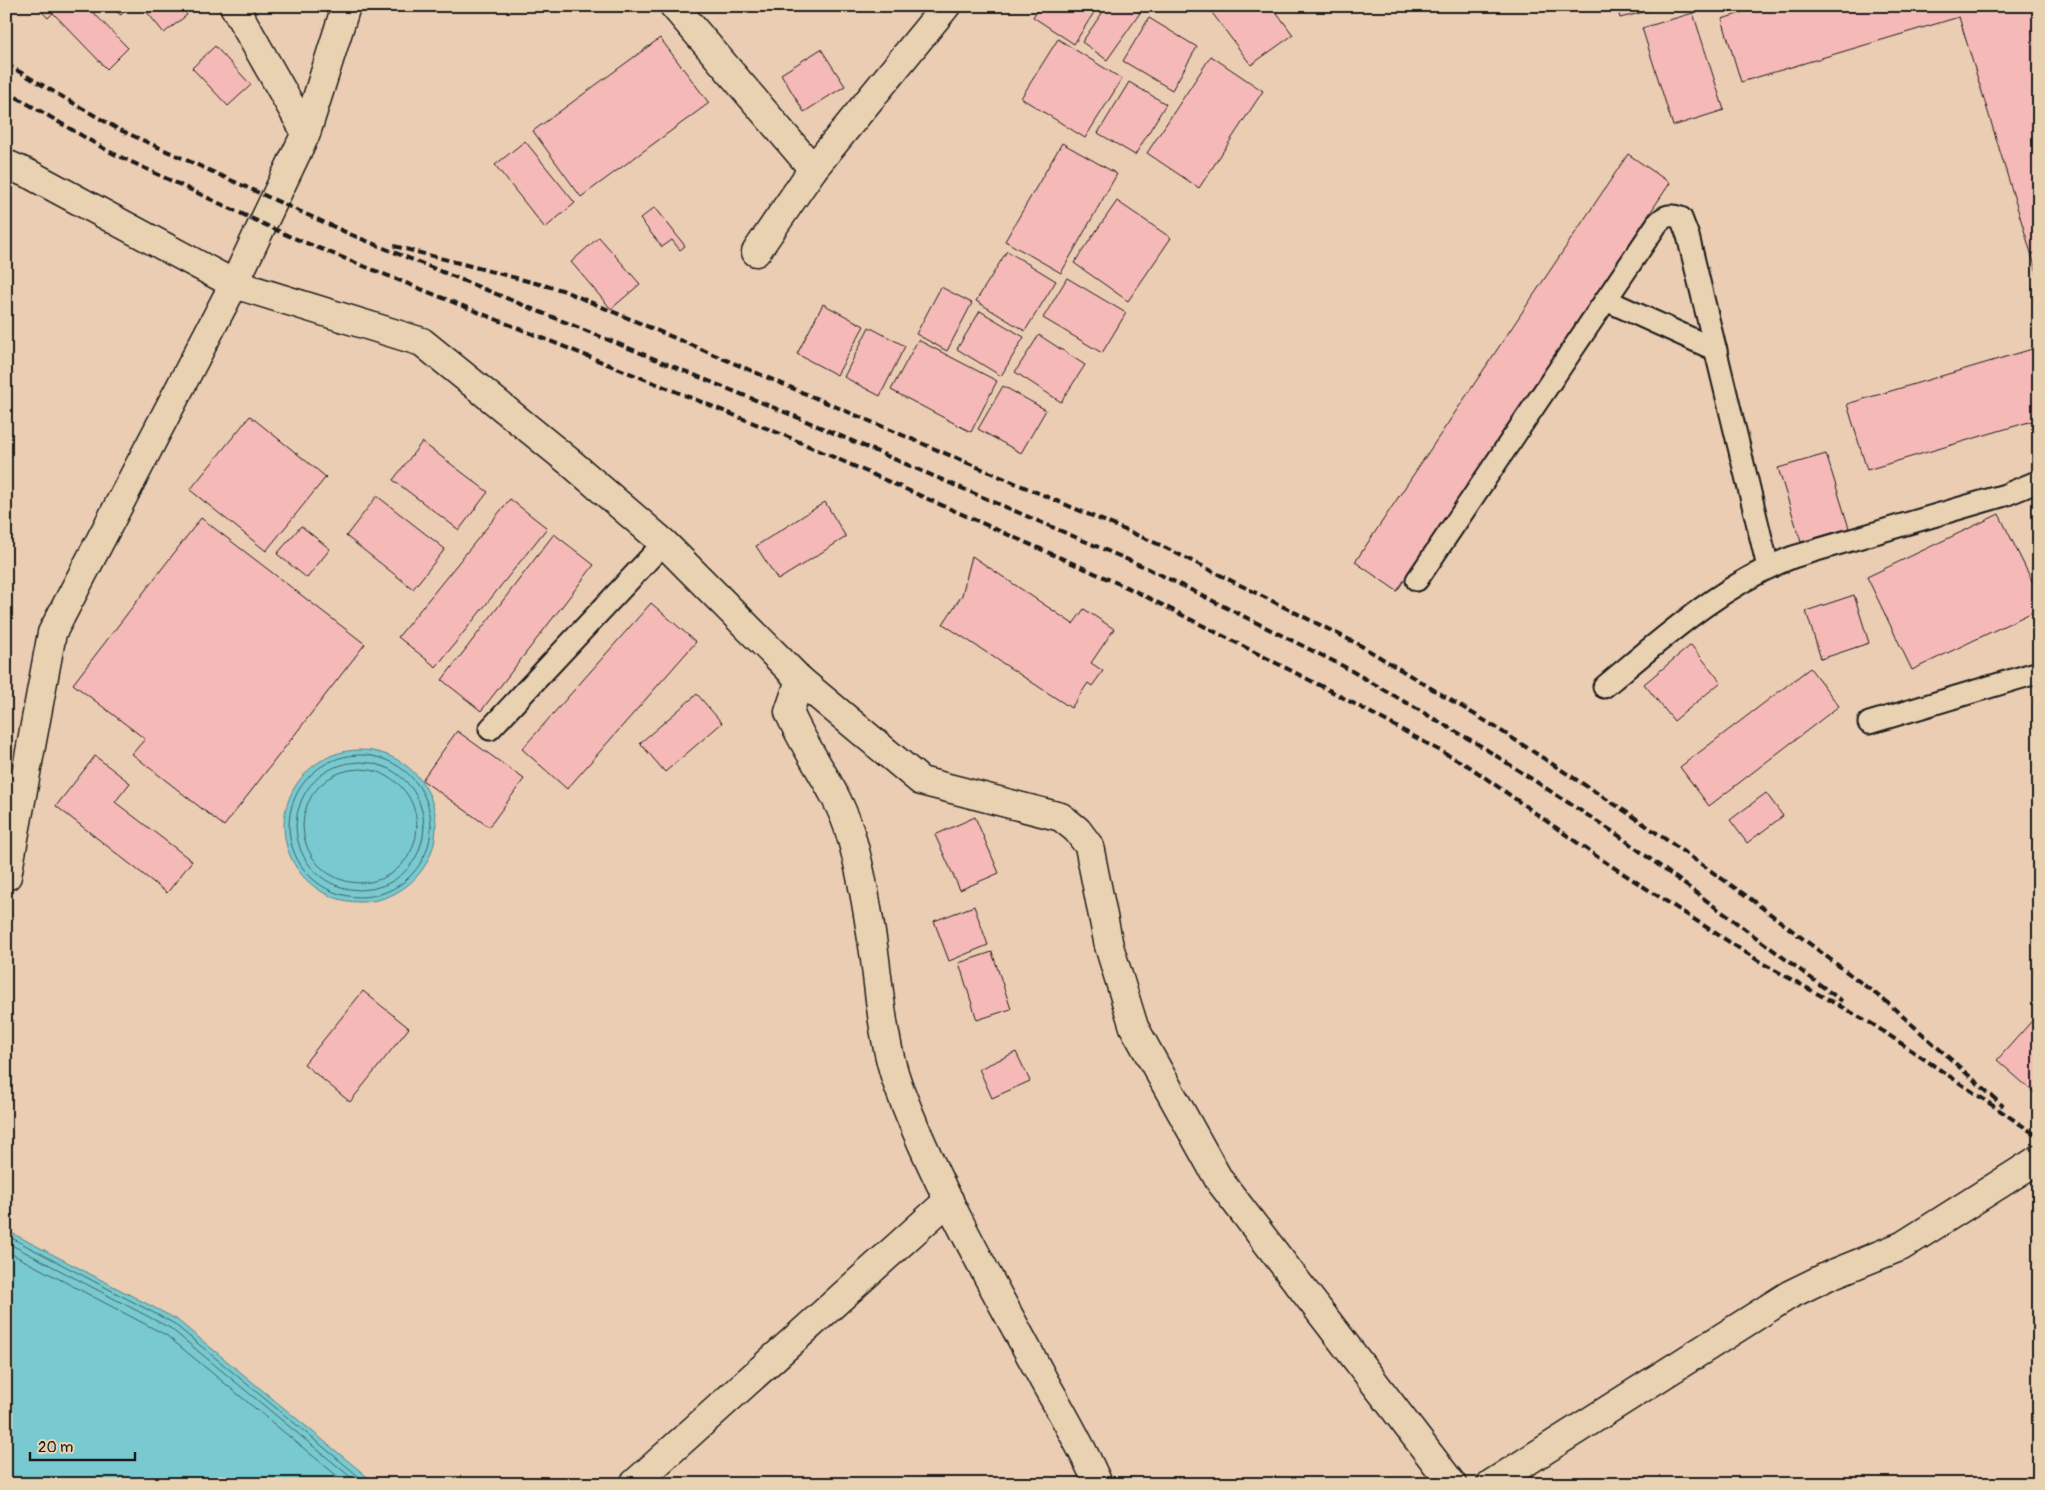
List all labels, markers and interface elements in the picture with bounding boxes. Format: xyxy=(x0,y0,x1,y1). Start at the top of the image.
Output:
scale bar xyxy=(30,1430,135,1462)
text: 20 m xyxy=(38,1438,73,1457)

